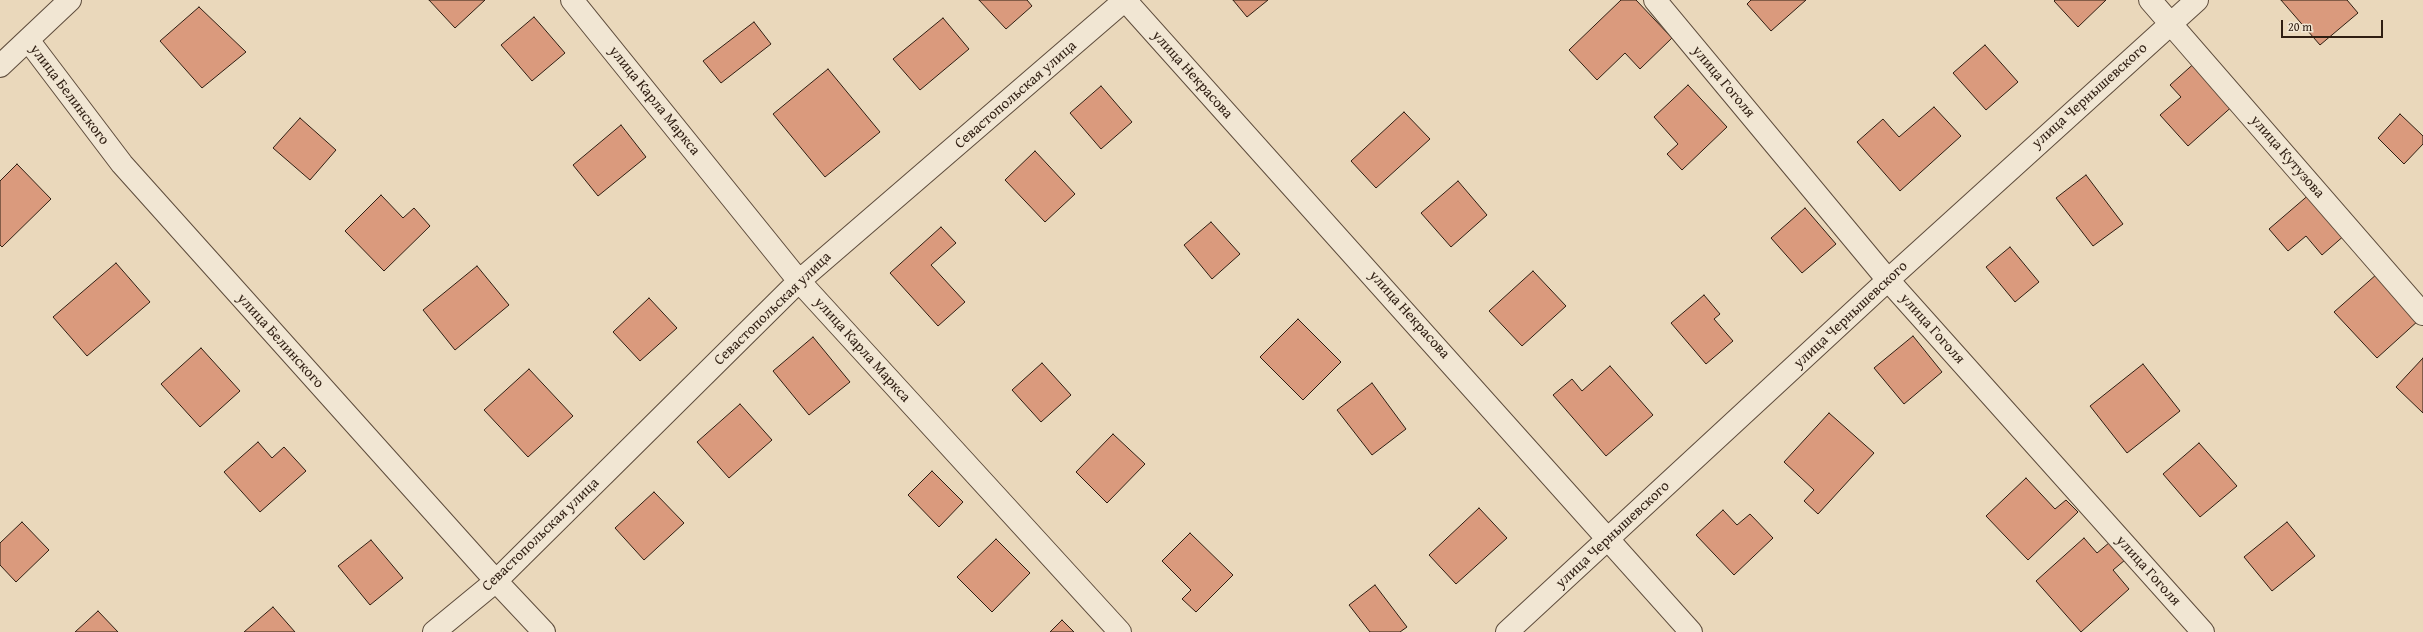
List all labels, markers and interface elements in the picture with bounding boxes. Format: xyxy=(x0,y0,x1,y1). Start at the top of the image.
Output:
scale bar xyxy=(2283,12,2385,38)
text: 20 m xyxy=(2288,18,2312,35)
street label: улица Некрасова xyxy=(1148,27,1236,123)
street label: Севастопольская улица xyxy=(951,37,1081,153)
street label: улица Чернышевского xyxy=(2029,39,2151,153)
street label: улица Белинского xyxy=(25,41,113,149)
street label: улица Гоголя xyxy=(1688,42,1758,122)
street label: улица Карла Маркса xyxy=(604,43,704,159)
street label: улица Кутузова xyxy=(2246,112,2328,202)
street label: Севастопольская улица xyxy=(711,248,835,370)
street label: улица Чернышевского xyxy=(1790,258,1912,372)
street label: улица Некрасова xyxy=(1365,267,1453,363)
street label: улица Белинского xyxy=(233,290,327,392)
street label: улица Гоголя xyxy=(1896,290,1968,368)
street label: улица Карла Маркса xyxy=(810,294,914,406)
street label: Севастопольская улица xyxy=(479,474,603,596)
street label: улица Чернышевского xyxy=(1552,478,1674,592)
street label: улица Гоголя xyxy=(2112,532,2184,610)

